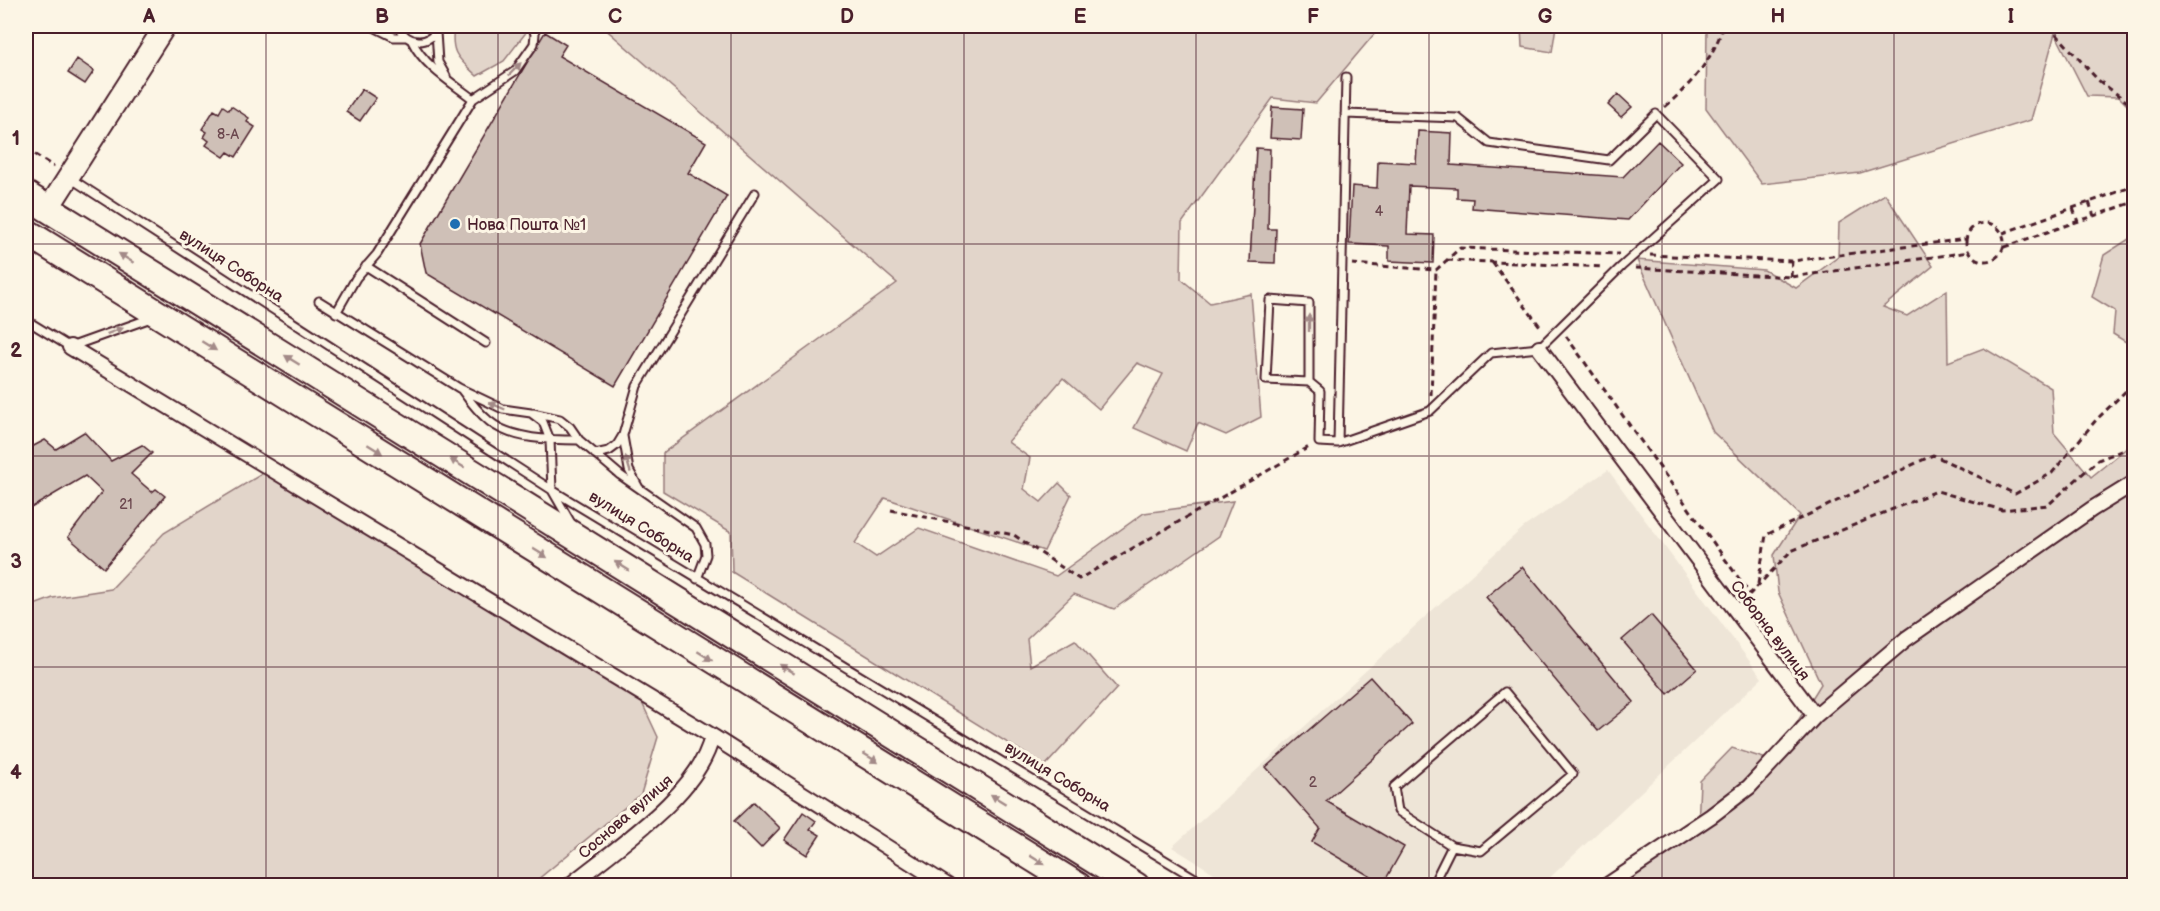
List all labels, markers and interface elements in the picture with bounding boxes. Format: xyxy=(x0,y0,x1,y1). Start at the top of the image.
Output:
text: A xyxy=(142,5,156,29)
text: B xyxy=(375,5,389,29)
text: C xyxy=(608,5,622,29)
text: D xyxy=(840,5,854,29)
text: E xyxy=(1074,5,1087,29)
text: F xyxy=(1307,5,1319,29)
text: G xyxy=(1538,5,1553,29)
text: H xyxy=(1771,5,1785,29)
text: I xyxy=(2008,5,2014,29)
one-way arrow xyxy=(507,62,521,76)
house number: 8-А xyxy=(217,126,239,143)
text: 1 xyxy=(12,127,20,151)
house number: 4 xyxy=(1375,203,1384,220)
place label: Нова Пошта №1 xyxy=(467,216,586,235)
marker: Нова Пошта №1 xyxy=(448,217,462,231)
street label: вулиця Соборна xyxy=(176,226,287,307)
one-way arrow xyxy=(118,252,134,263)
one-way arrow xyxy=(1304,314,1314,333)
one-way arrow xyxy=(106,325,124,335)
text: 2 xyxy=(10,339,22,363)
one-way arrow xyxy=(201,340,217,351)
one-way arrow xyxy=(283,355,300,366)
one-way arrow xyxy=(487,401,505,411)
one-way arrow xyxy=(367,444,383,455)
one-way arrow xyxy=(623,455,632,473)
one-way arrow xyxy=(449,458,465,469)
street label: вулиця Соборна xyxy=(585,487,698,567)
house number: 21 xyxy=(119,496,133,513)
one-way arrow xyxy=(532,547,548,558)
text: 3 xyxy=(10,550,22,574)
one-way arrow xyxy=(613,560,630,571)
street label: Соборна вулиця xyxy=(1726,577,1814,685)
one-way arrow xyxy=(697,650,713,661)
one-way arrow xyxy=(779,663,795,674)
street label: вулиця Соборна xyxy=(1001,738,1114,817)
one-way arrow xyxy=(863,752,879,763)
text: 4 xyxy=(10,761,22,785)
street label: Соснова вулиця xyxy=(575,771,677,863)
house number: 2 xyxy=(1309,774,1318,791)
one-way arrow xyxy=(989,794,1006,805)
one-way arrow xyxy=(1029,855,1045,866)

